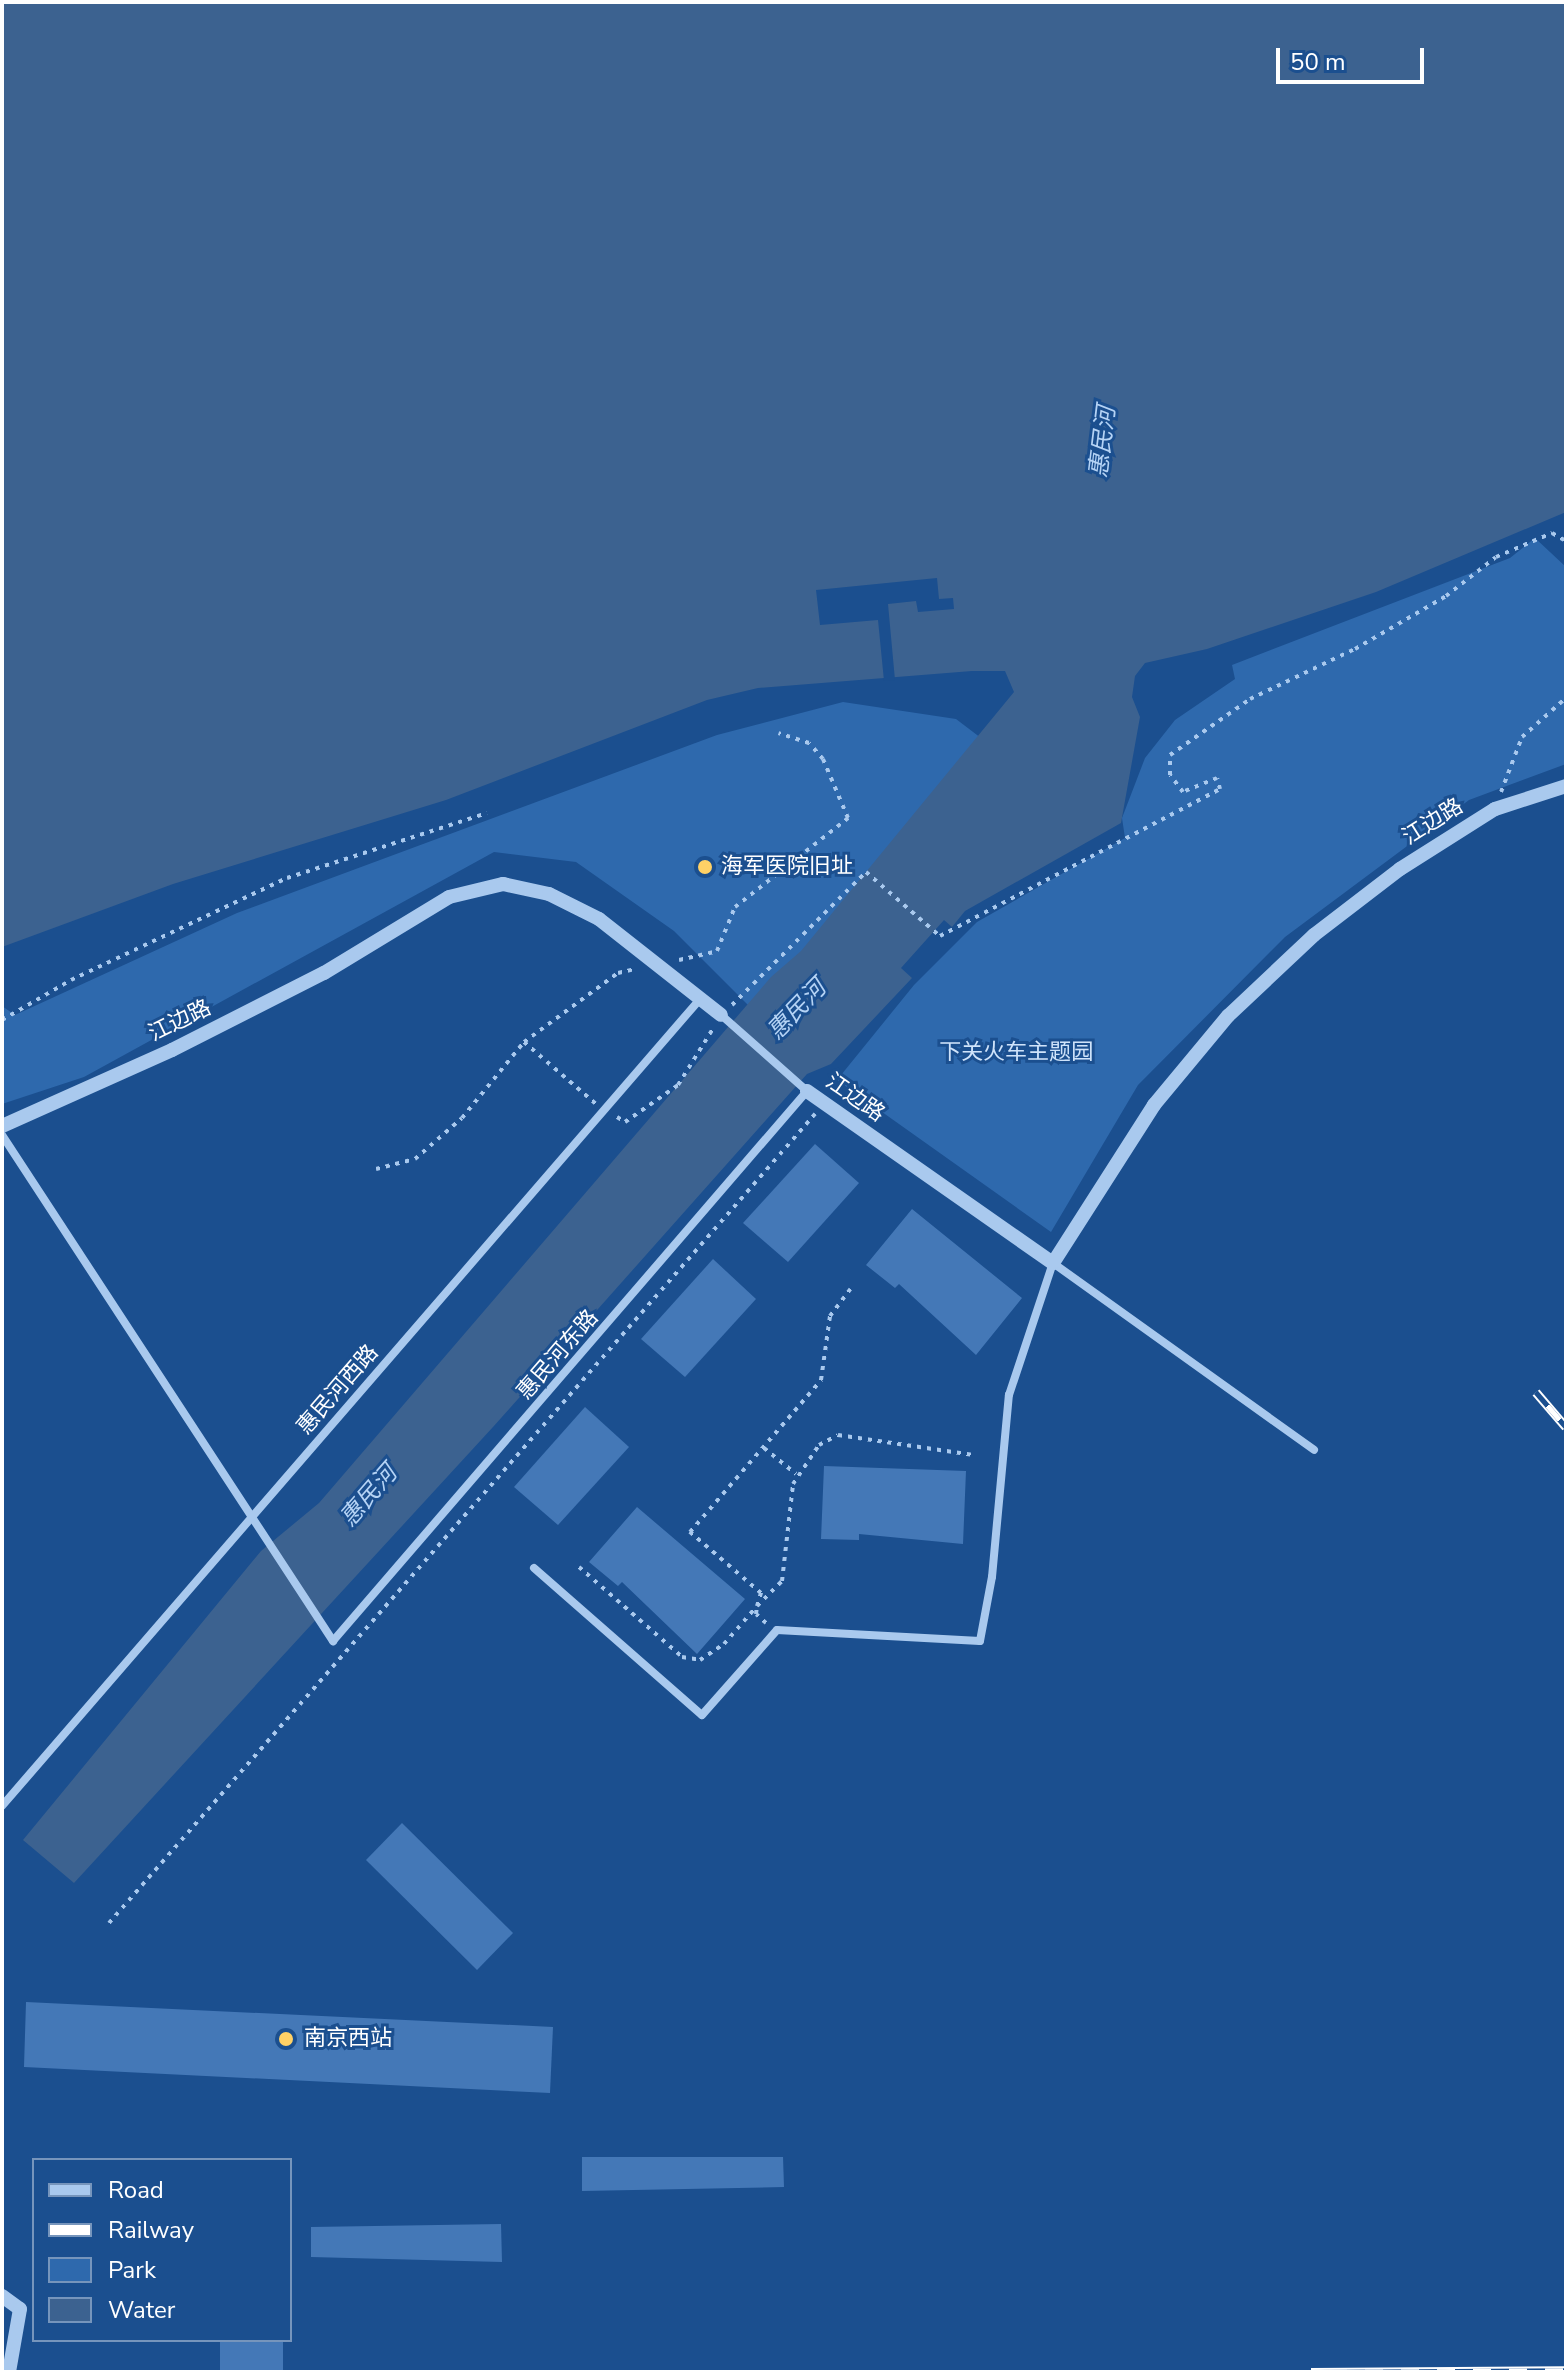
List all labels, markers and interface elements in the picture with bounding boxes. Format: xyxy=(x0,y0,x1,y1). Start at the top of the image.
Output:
scale bar xyxy=(1280,32,1428,82)
text: 50 m xyxy=(1290,46,1346,78)
water label: 惠民河 xyxy=(1084,405,1122,479)
street label: 江边路 xyxy=(1398,793,1468,851)
place label: 海军医院旧址 xyxy=(721,854,853,880)
marker: 海军医院旧址 xyxy=(696,858,714,876)
water label: 惠民河 xyxy=(762,974,832,1046)
street label: 江边路 xyxy=(145,995,215,1047)
park label: 下关火车主题园 xyxy=(939,1040,1093,1066)
street label: 江边路 xyxy=(820,1068,890,1128)
street label: 惠民河东路 xyxy=(512,1305,604,1405)
street label: 惠民河西路 xyxy=(292,1340,384,1440)
water label: 惠民河 xyxy=(335,1459,403,1533)
place label: 南京西站 xyxy=(304,2026,392,2052)
marker: 南京西站 xyxy=(275,2028,297,2050)
legend xyxy=(32,2158,292,2342)
text: Road xyxy=(108,2174,164,2206)
text: Railway xyxy=(108,2214,194,2246)
text: Park xyxy=(108,2254,156,2286)
text: Water xyxy=(108,2294,175,2326)

